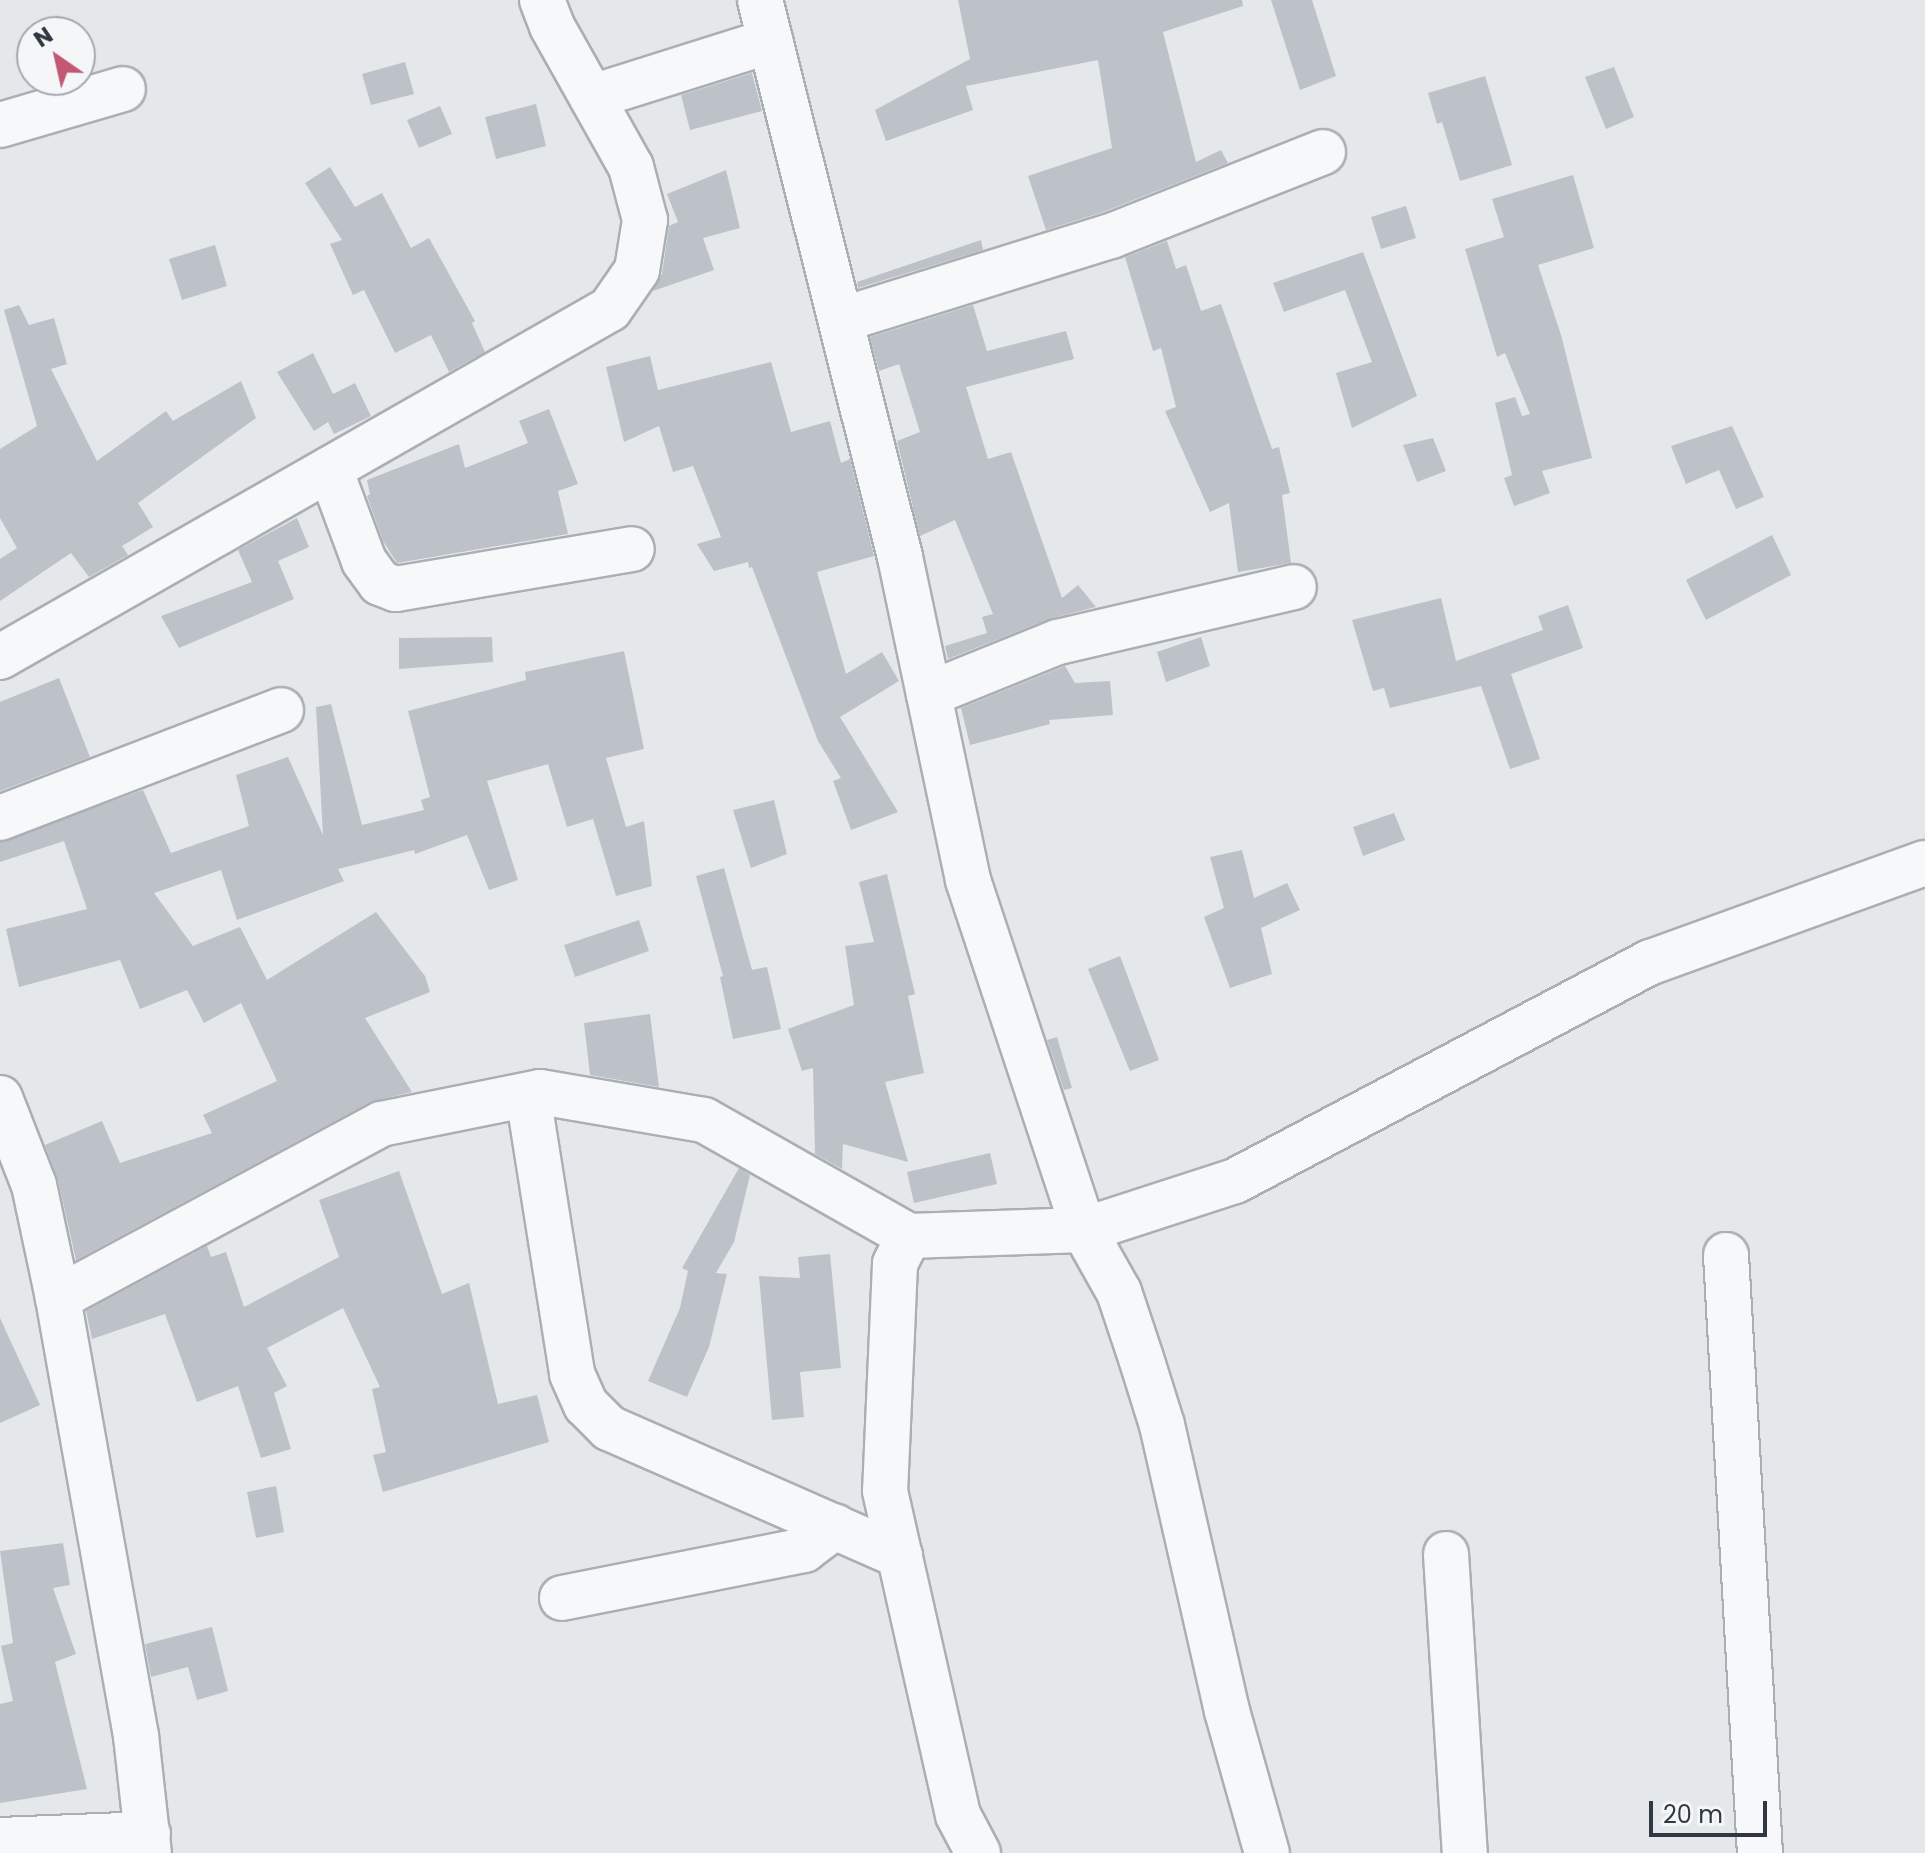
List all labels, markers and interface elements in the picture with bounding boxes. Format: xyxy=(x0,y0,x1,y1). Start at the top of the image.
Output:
north arrow xyxy=(16,16,96,96)
text: N xyxy=(28,20,59,55)
scale bar xyxy=(1653,1785,1771,1835)
text: 20 m xyxy=(1663,1798,1723,1831)

